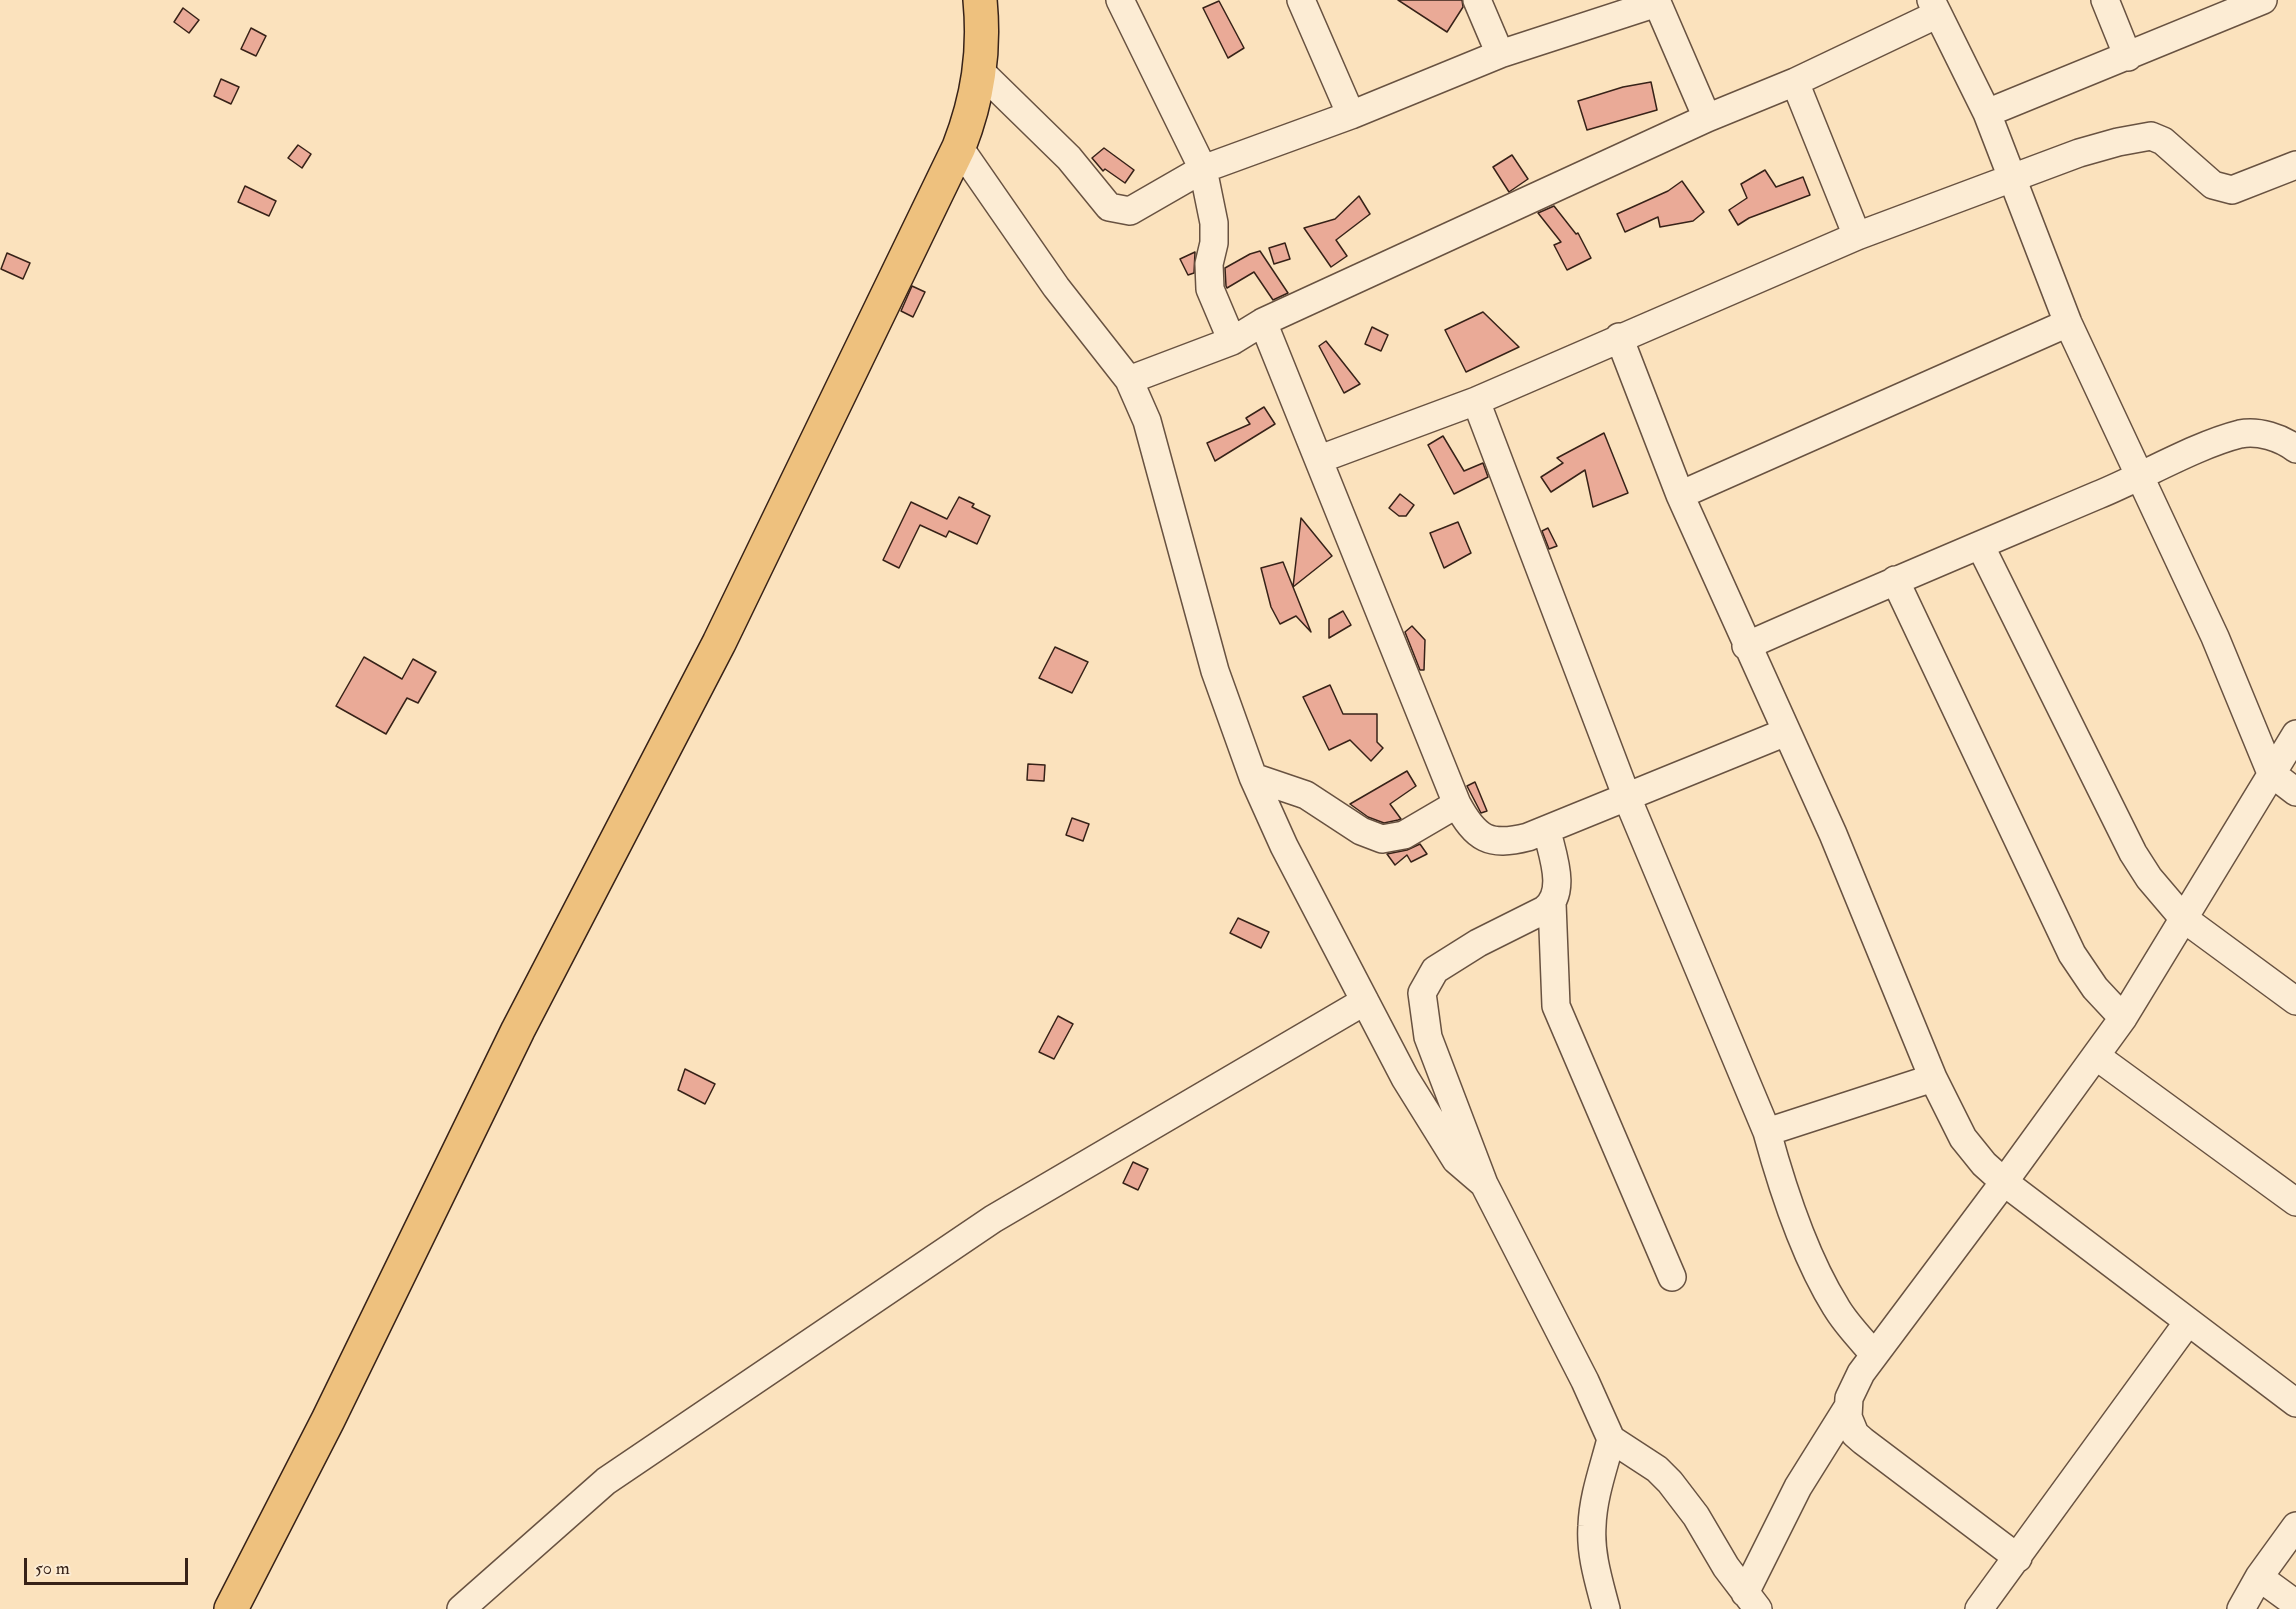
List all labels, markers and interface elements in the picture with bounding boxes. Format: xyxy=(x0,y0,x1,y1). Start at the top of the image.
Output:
scale bar xyxy=(27,1546,190,1584)
text: 50 m xyxy=(35,1557,70,1580)

